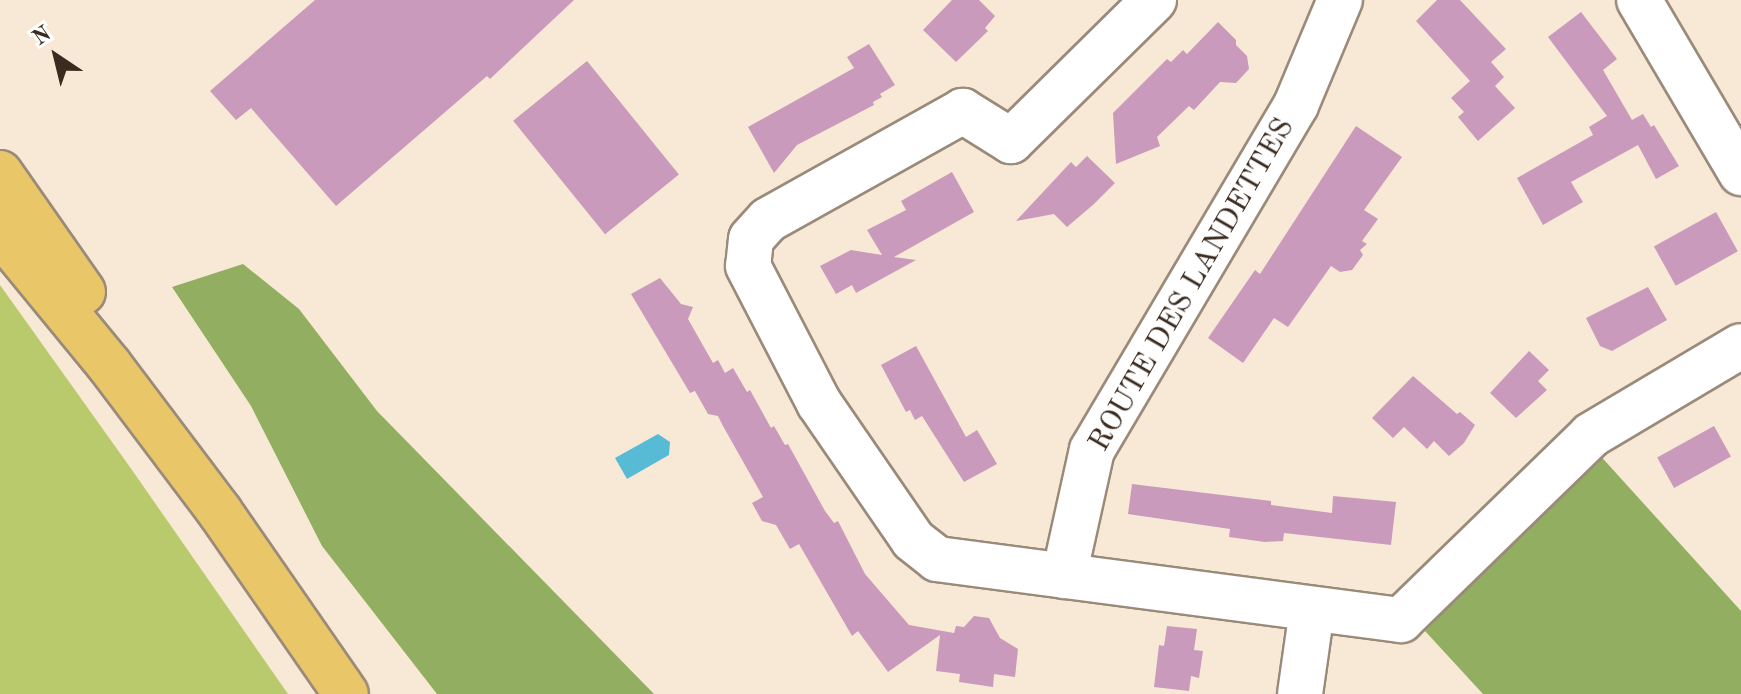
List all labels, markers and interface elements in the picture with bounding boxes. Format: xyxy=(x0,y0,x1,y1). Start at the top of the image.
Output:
north arrow xyxy=(16,16,96,96)
text: N xyxy=(29,23,55,50)
street label: ROUTE DES LANDETTES xyxy=(1082,112,1302,458)

